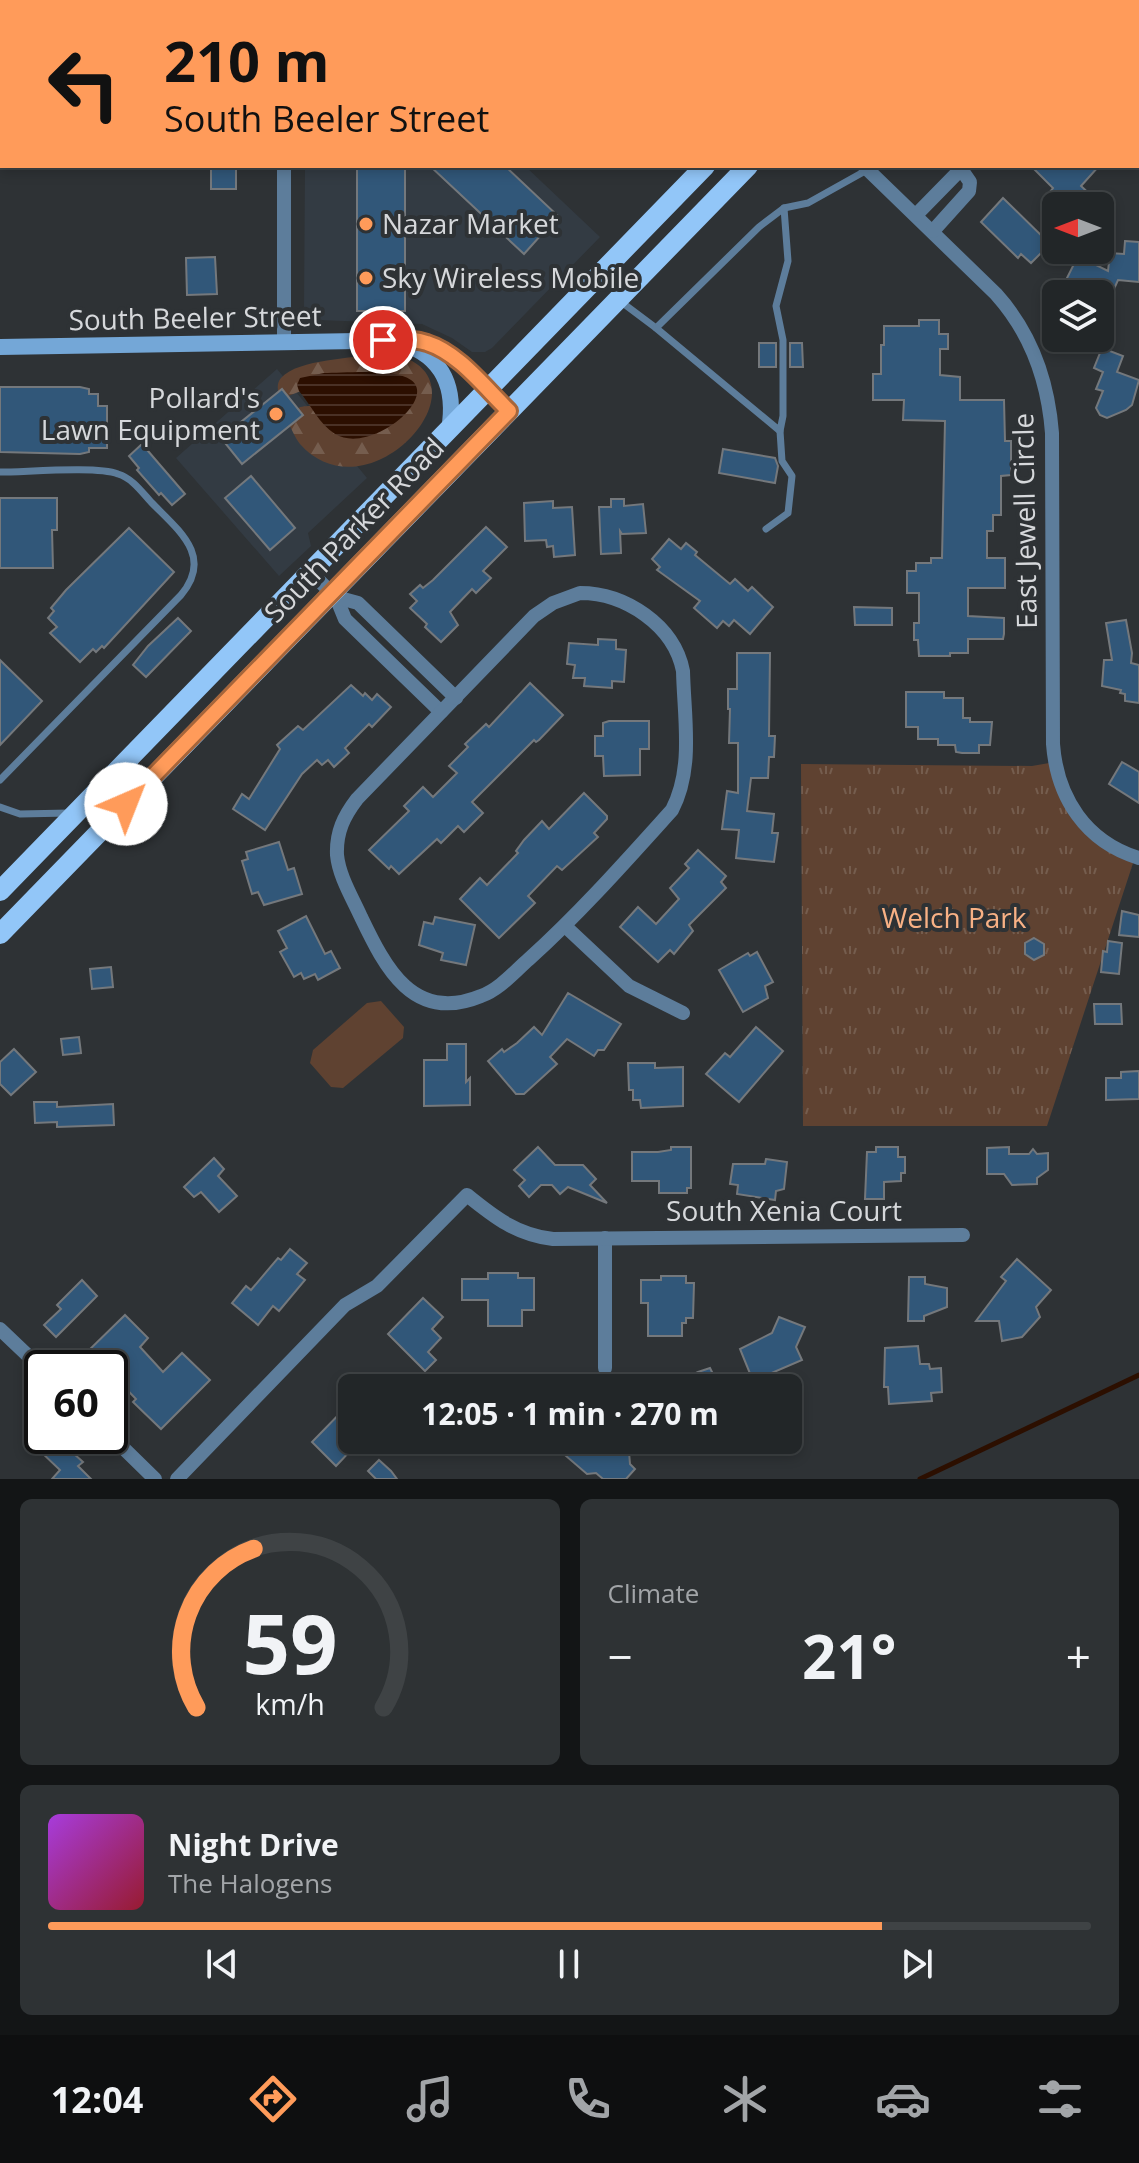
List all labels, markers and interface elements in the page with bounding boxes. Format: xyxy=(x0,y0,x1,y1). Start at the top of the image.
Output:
text: 210 m xyxy=(164,22,330,98)
icon: left xyxy=(32,32,136,136)
text: South Beeler Street xyxy=(164,94,489,143)
north arrow xyxy=(1042,192,1114,264)
map controls xyxy=(1042,192,1114,352)
place label: Nazar Market xyxy=(382,204,559,242)
marker: Nazar Market xyxy=(357,215,375,233)
place label: Sky Wireless Mobile xyxy=(382,258,639,296)
marker: Sky Wireless Mobile xyxy=(357,269,375,287)
button: layers xyxy=(1042,280,1114,352)
street label: South Beeler Street xyxy=(68,296,322,338)
pin xyxy=(349,306,417,374)
icon: arrive xyxy=(361,318,405,362)
place label: Pollard's Lawn Equipment xyxy=(41,378,260,448)
marker: Pollard's Lawn Equipment xyxy=(267,405,285,423)
street label: East Jewell Circle xyxy=(1003,413,1045,629)
street label: South Parker Road xyxy=(255,428,452,630)
position arrow xyxy=(84,762,168,846)
park label: Welch Park xyxy=(881,898,1027,936)
street label: South Xenia Court xyxy=(666,1191,902,1229)
speed limit sign: 60 xyxy=(24,1350,128,1454)
text: 12:05 · 1 min · 270 m xyxy=(421,1393,719,1434)
text: Climate xyxy=(608,1575,699,1611)
text: 59 xyxy=(242,1585,337,1698)
text: 21° xyxy=(802,1615,896,1697)
text: − xyxy=(608,1626,633,1686)
text: + xyxy=(1066,1626,1091,1686)
text: km/h xyxy=(255,1684,324,1723)
text: Night Drive xyxy=(168,1824,339,1865)
text: The Halogens xyxy=(168,1865,333,1901)
icon: previous xyxy=(200,1942,244,1986)
icon: pause xyxy=(547,1942,591,1986)
icon: next xyxy=(895,1942,939,1986)
icon: directions xyxy=(245,2071,301,2127)
icon: music xyxy=(402,2071,458,2127)
icon: phone xyxy=(560,2071,616,2127)
icon: climate xyxy=(717,2071,773,2127)
icon: car xyxy=(875,2071,931,2127)
icon: filters xyxy=(1032,2071,1088,2127)
text: 12:04 xyxy=(51,2075,143,2124)

